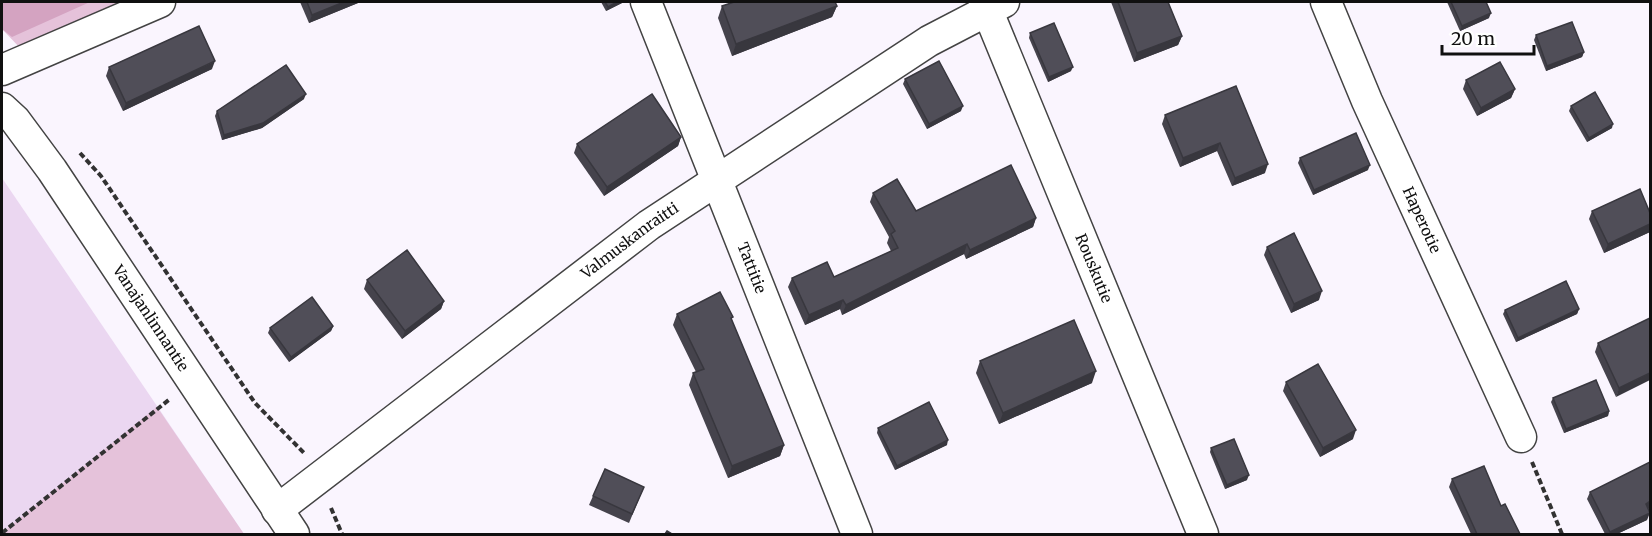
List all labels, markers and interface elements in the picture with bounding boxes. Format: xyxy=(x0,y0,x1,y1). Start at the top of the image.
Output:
scale bar xyxy=(1442,18,1534,56)
text: 20 m xyxy=(1451,27,1495,50)
street label: Haperotie xyxy=(1399,183,1445,256)
street label: Valmuskanraitti xyxy=(576,198,682,283)
street label: Rouskutie xyxy=(1071,231,1117,306)
street label: Tattitie xyxy=(733,239,771,296)
street label: Vanajanlinnantie xyxy=(108,261,193,375)

